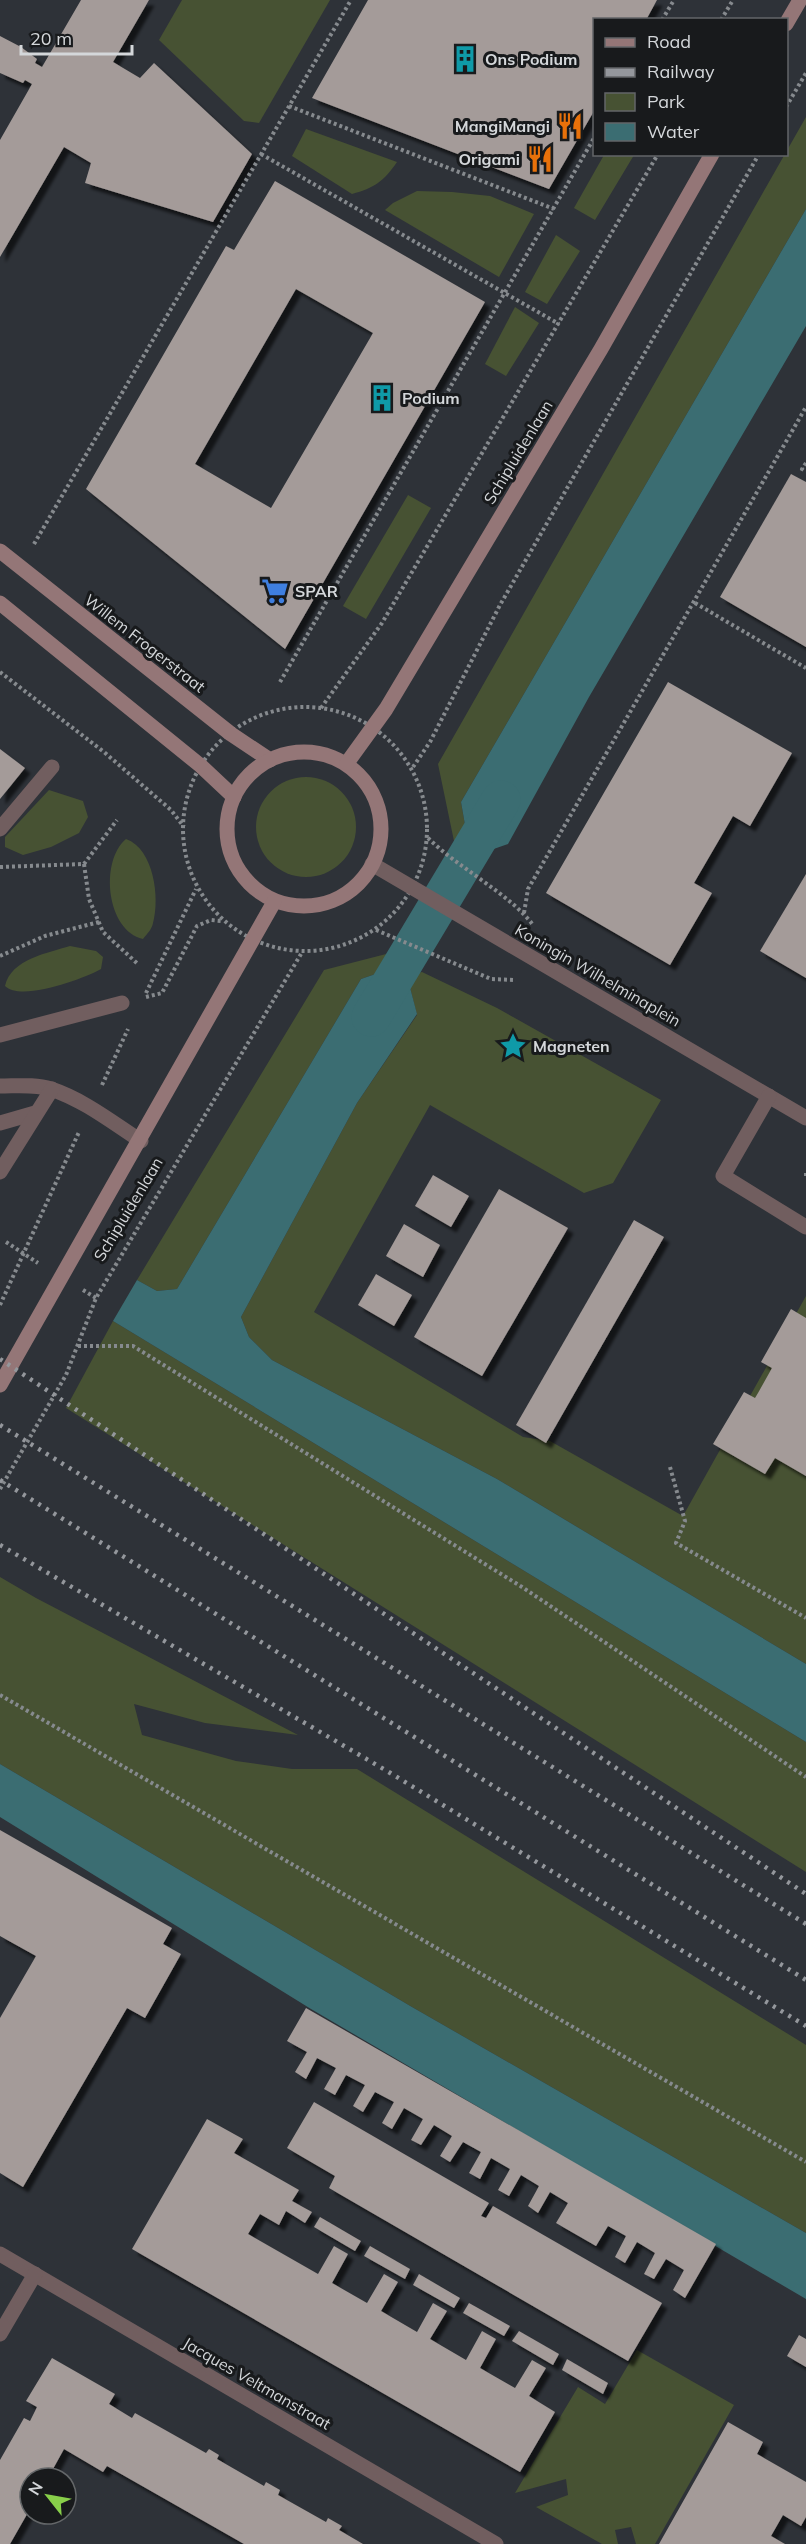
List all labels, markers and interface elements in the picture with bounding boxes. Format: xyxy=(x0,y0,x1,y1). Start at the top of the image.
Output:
scale bar xyxy=(21,18,132,56)
legend xyxy=(593,18,788,156)
text: 20 m xyxy=(30,27,72,50)
text: Road xyxy=(647,30,691,53)
building icon: Ons Podium xyxy=(450,44,480,74)
place label: Ons Podium xyxy=(485,49,577,69)
text: Railway xyxy=(647,60,715,83)
text: Park xyxy=(647,90,686,113)
restaurant icon: MangiMangi xyxy=(555,111,585,141)
place label: MangiMangi xyxy=(455,116,550,136)
text: Water xyxy=(647,120,700,143)
restaurant icon: Origami xyxy=(525,144,555,174)
place label: Origami xyxy=(459,149,520,169)
building icon: Podium xyxy=(367,383,397,413)
place label: Podium xyxy=(402,388,460,408)
street label: Schipluidenlaan xyxy=(479,396,557,508)
supermarket icon: SPAR xyxy=(260,576,290,606)
place label: SPAR xyxy=(295,581,338,601)
street label: Willem Frogerstraat xyxy=(81,590,210,697)
street label: Koningin Wilhelminaplein xyxy=(512,919,684,1031)
place icon: Magneten xyxy=(498,1031,528,1061)
place label: Magneten xyxy=(533,1036,610,1056)
street label: Schipluidenlaan xyxy=(89,1153,167,1265)
street label: Jacques Veltmanstraat xyxy=(179,2332,335,2434)
north arrow xyxy=(18,2466,78,2526)
text: N xyxy=(23,2478,47,2499)

